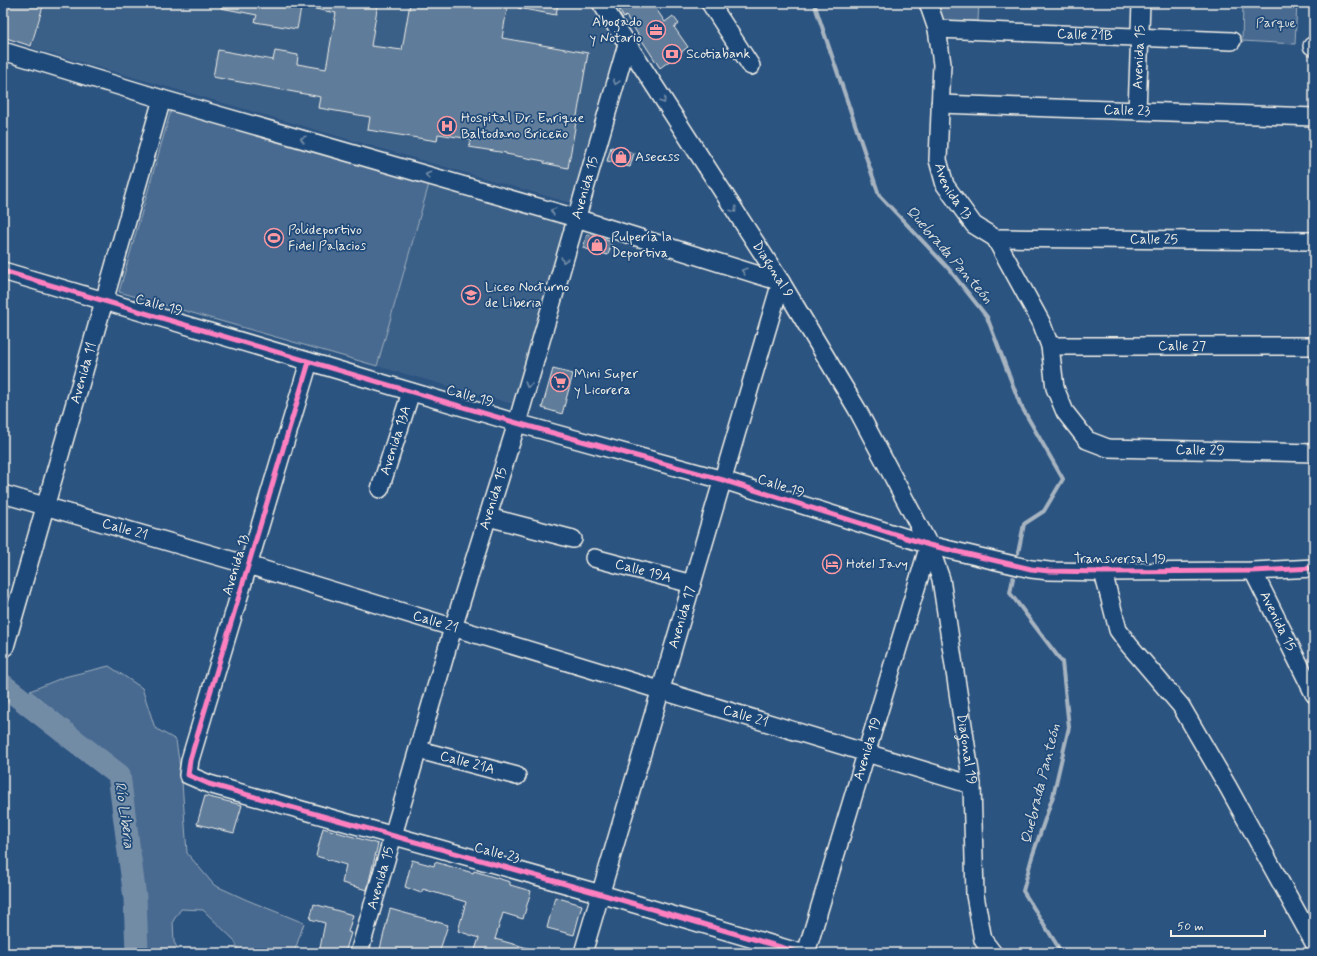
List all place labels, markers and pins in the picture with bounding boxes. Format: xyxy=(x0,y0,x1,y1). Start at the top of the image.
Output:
place label: Abogado y Notario xyxy=(590,13,642,47)
office icon: Abogado y Notario xyxy=(645,19,667,41)
bank icon: Scotiabank xyxy=(661,43,683,65)
place label: Scotiabank xyxy=(686,45,751,63)
place label: Hospital Dr. Enrique Baltodano Briceño xyxy=(461,109,584,143)
hospital icon: Hospital Dr. Enrique Baltodano Briceño xyxy=(436,115,458,137)
shop icon: Aseccss xyxy=(610,146,632,168)
place label: Aseccss xyxy=(635,148,680,166)
place label: Polideportivo Fidel Palacios xyxy=(288,221,366,255)
sports icon: Polideportivo Fidel Palacios xyxy=(263,227,285,249)
place label: Pulpería la Deportiva xyxy=(611,228,672,262)
shop icon: Pulpería la Deportiva xyxy=(586,234,608,256)
place label: Liceo Nocturno de Liberia xyxy=(485,278,570,312)
school or university icon: Liceo Nocturno de Liberia xyxy=(460,284,482,306)
place label: Mini Super y Licorera xyxy=(574,365,638,399)
supermarket icon: Mini Super y Licorera xyxy=(549,371,571,393)
hotel icon: Hotel Javy xyxy=(821,553,843,575)
place label: Hotel Javy xyxy=(846,555,908,573)

